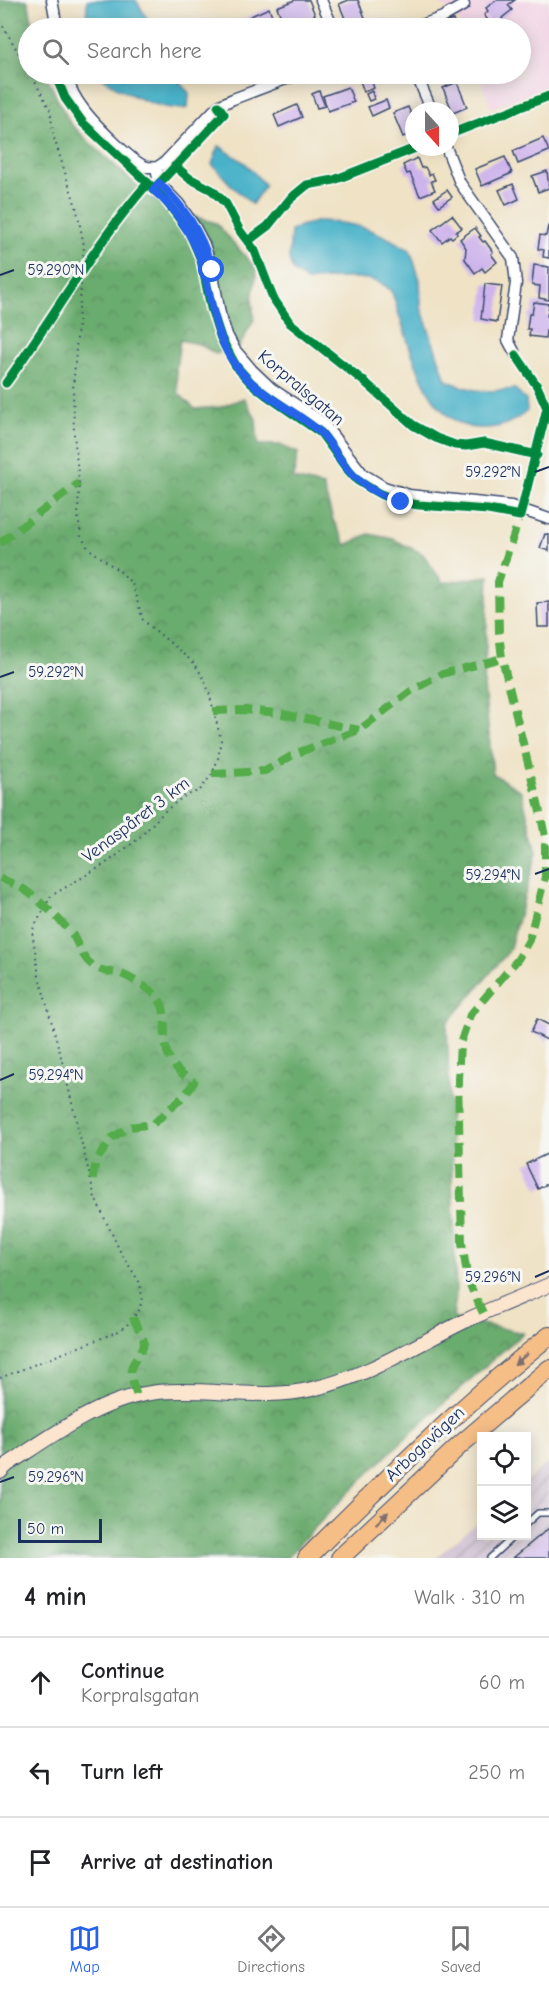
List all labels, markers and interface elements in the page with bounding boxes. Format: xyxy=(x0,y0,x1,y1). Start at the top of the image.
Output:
search box xyxy=(18,18,531,84)
icon: search xyxy=(39,35,72,68)
text: Search here xyxy=(87,38,202,64)
north arrow xyxy=(405,102,459,156)
route start xyxy=(198,256,224,282)
text: 59.290°N xyxy=(28,261,84,279)
street label: Korpralsgatan xyxy=(253,346,349,430)
text: 59.292°N xyxy=(465,463,521,481)
route end xyxy=(387,488,413,514)
text: 59.292°N xyxy=(28,663,84,681)
street label: Venaspåret 3 km xyxy=(78,773,194,867)
text: 59.294°N xyxy=(465,866,521,884)
text: 59.294°N xyxy=(28,1066,84,1084)
text: 59.296°N xyxy=(465,1268,521,1286)
one-way arrow xyxy=(514,1352,529,1365)
street label: Arbogavägen xyxy=(381,1402,469,1486)
map controls xyxy=(477,1432,531,1540)
button: locate xyxy=(477,1432,531,1486)
text: 59.296°N xyxy=(28,1468,84,1486)
button: layers xyxy=(477,1486,531,1540)
one-way arrow xyxy=(375,1511,389,1525)
scale bar xyxy=(18,1516,102,1544)
text: 50 m xyxy=(27,1520,64,1538)
text: 4 min xyxy=(24,1582,87,1612)
text: Walk · 310 m xyxy=(414,1586,525,1609)
text: Continue xyxy=(81,1658,164,1684)
icon: ahead xyxy=(24,1666,57,1699)
text: 60 m xyxy=(479,1671,525,1694)
text: Korpralsgatan xyxy=(81,1684,199,1707)
icon: left xyxy=(24,1756,57,1789)
text: Turn left xyxy=(81,1759,163,1785)
text: 250 m xyxy=(468,1761,525,1784)
icon: arrive xyxy=(24,1846,57,1879)
text: Arrive at destination xyxy=(81,1849,273,1875)
tab: Map xyxy=(68,1922,101,1976)
tab: Directions xyxy=(237,1922,305,1976)
tab: Saved xyxy=(441,1922,481,1976)

